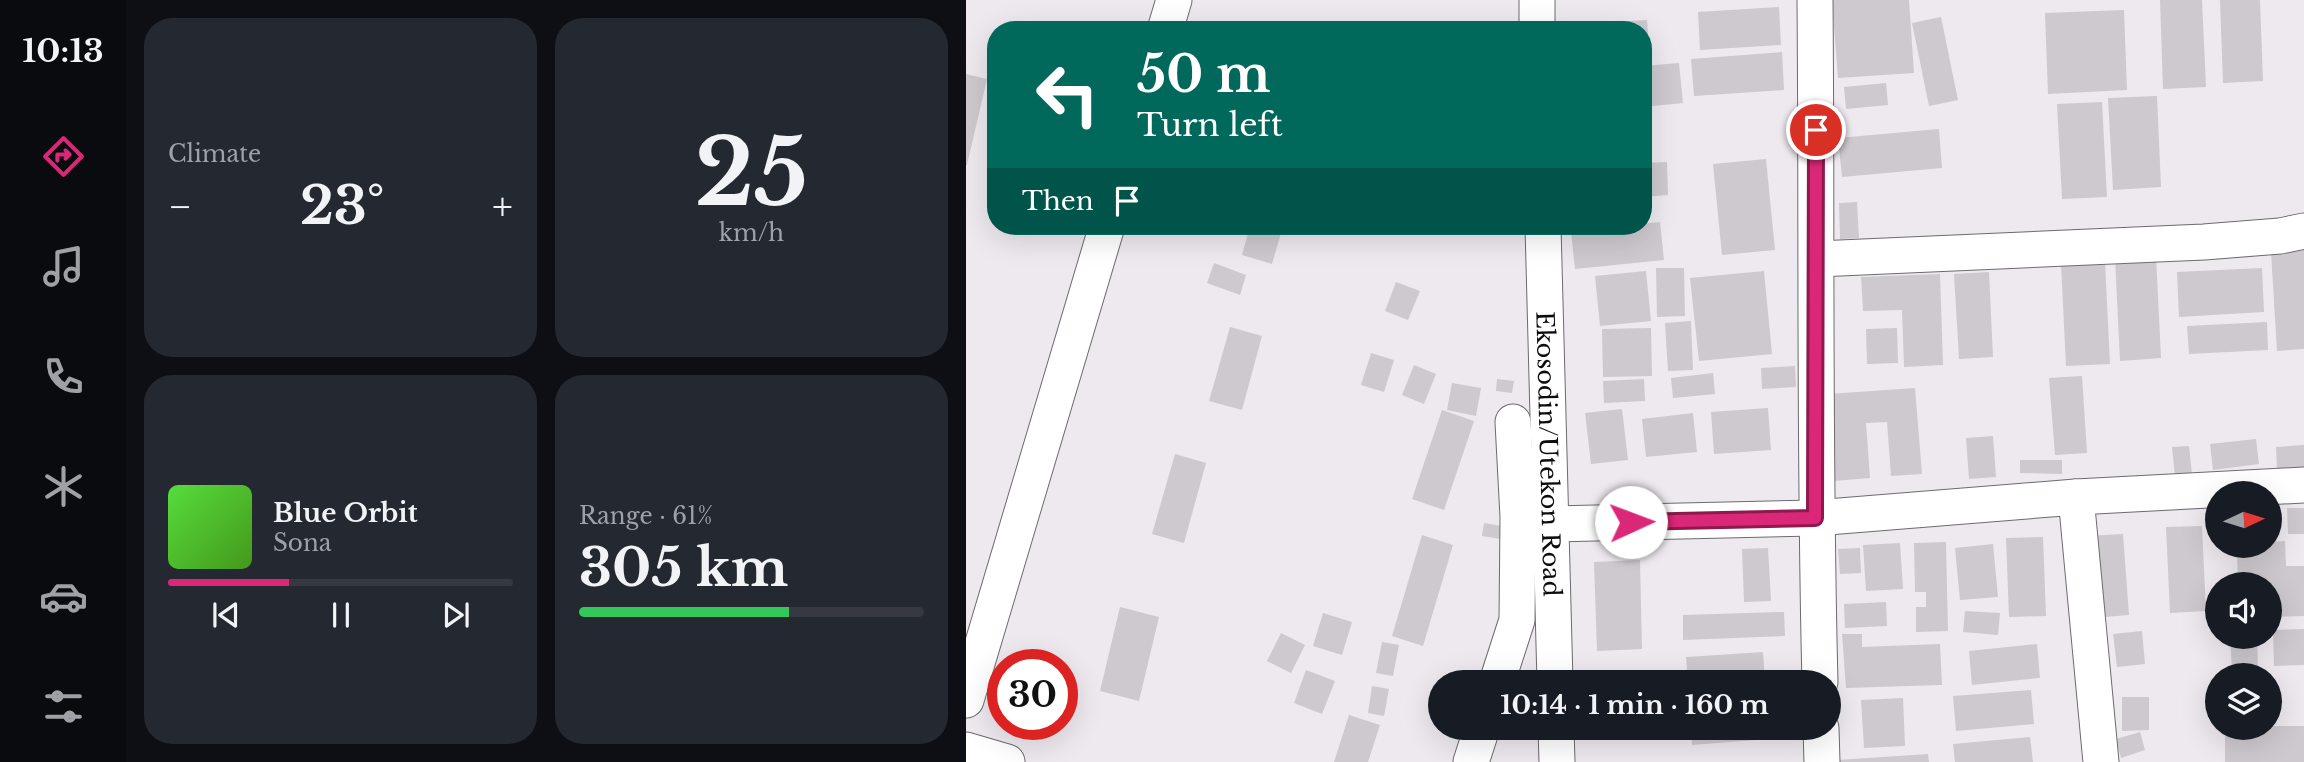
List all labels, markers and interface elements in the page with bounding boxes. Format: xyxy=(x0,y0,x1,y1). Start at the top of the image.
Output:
text: 10:13 xyxy=(22,31,104,71)
text: 50 m xyxy=(1137,44,1270,105)
icon: left xyxy=(1022,49,1113,140)
pin xyxy=(1786,100,1846,160)
text: Turn left xyxy=(1137,105,1283,145)
icon: arrive xyxy=(1797,111,1835,149)
text: 25 xyxy=(695,117,808,230)
icon: directions xyxy=(39,132,88,181)
text: Climate xyxy=(168,140,261,168)
text: 23° xyxy=(300,174,384,238)
icon: arrive xyxy=(1108,182,1146,220)
text: − xyxy=(168,183,192,230)
text: + xyxy=(492,183,513,230)
text: Then xyxy=(1022,185,1094,217)
text: km/h xyxy=(719,219,784,247)
icon: music xyxy=(39,242,88,291)
street label: Ekosodin/Utekon Road xyxy=(1531,311,1567,597)
icon: phone xyxy=(39,352,88,401)
icon: climate xyxy=(39,462,88,511)
north arrow xyxy=(2205,481,2282,558)
map controls xyxy=(2205,481,2282,740)
position arrow xyxy=(1594,485,1668,559)
text: Blue Orbit xyxy=(273,497,418,529)
text: Range · 61% xyxy=(579,502,713,530)
text: Sona xyxy=(273,529,331,557)
text: 305 km xyxy=(579,536,788,600)
icon: car xyxy=(39,572,88,621)
button: sound xyxy=(2205,572,2282,649)
icon: previous xyxy=(207,596,245,634)
icon: pause xyxy=(322,596,360,634)
icon: next xyxy=(437,596,475,634)
speed limit sign: 30 xyxy=(987,649,1078,740)
button: layers xyxy=(2205,663,2282,740)
icon: filters xyxy=(39,682,88,731)
text: 10:14 · 1 min · 160 m xyxy=(1500,689,1769,721)

